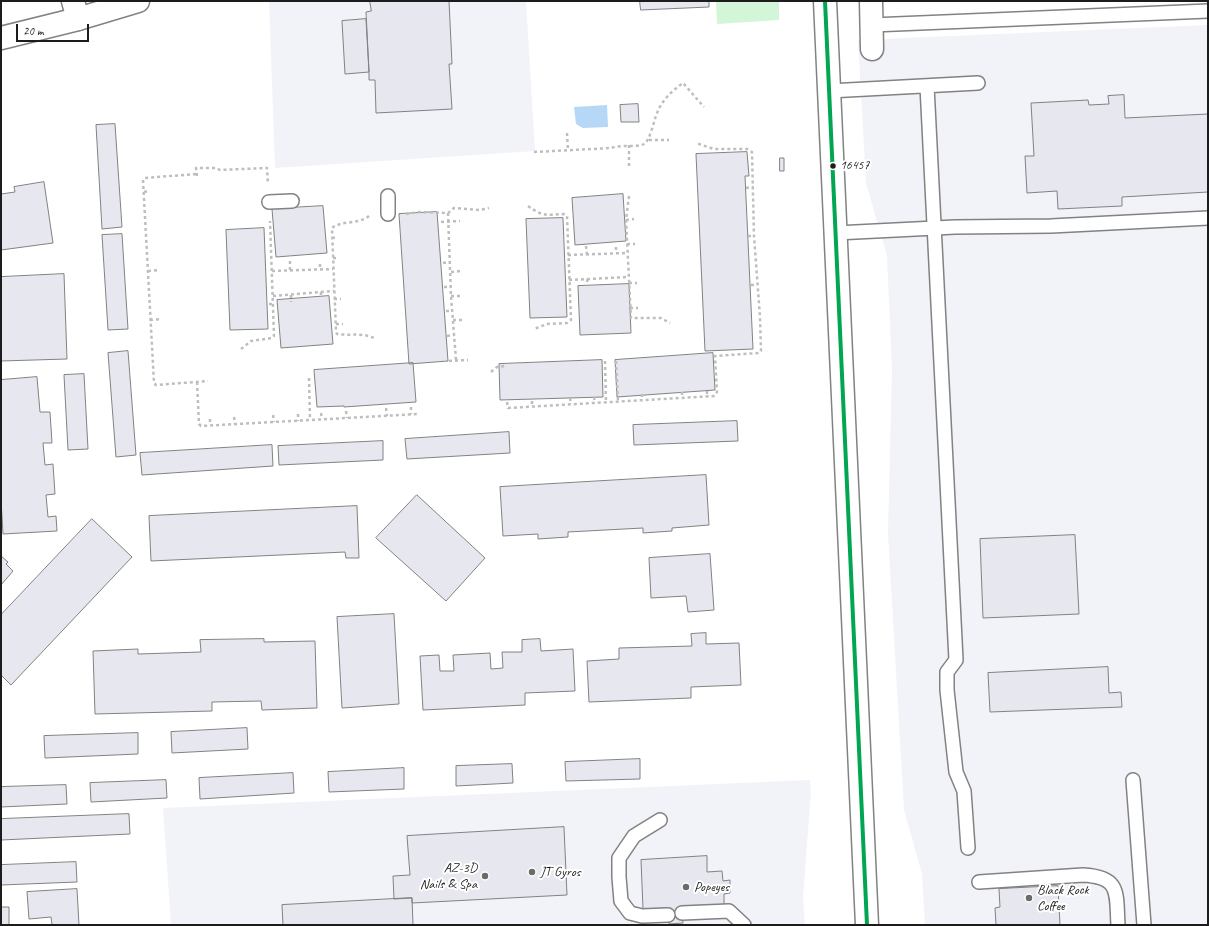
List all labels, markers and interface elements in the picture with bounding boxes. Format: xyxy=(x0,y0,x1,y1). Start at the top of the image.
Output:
scale bar xyxy=(18,16,91,42)
text: 20 m xyxy=(23,23,43,39)
place label: 16457 xyxy=(840,158,869,174)
marker: 16457 xyxy=(828,161,838,171)
place label: AZ-3D Nails & Spa xyxy=(420,860,477,892)
place label: JT Gyros xyxy=(540,864,580,880)
marker: JT Gyros xyxy=(527,867,537,877)
marker: AZ-3D Nails & Spa xyxy=(480,871,490,881)
place label: Popeyes xyxy=(694,879,729,895)
marker: Popeyes xyxy=(681,882,691,892)
place label: Black Rock Coffee xyxy=(1037,882,1089,914)
marker: Black Rock Coffee xyxy=(1024,893,1034,903)

